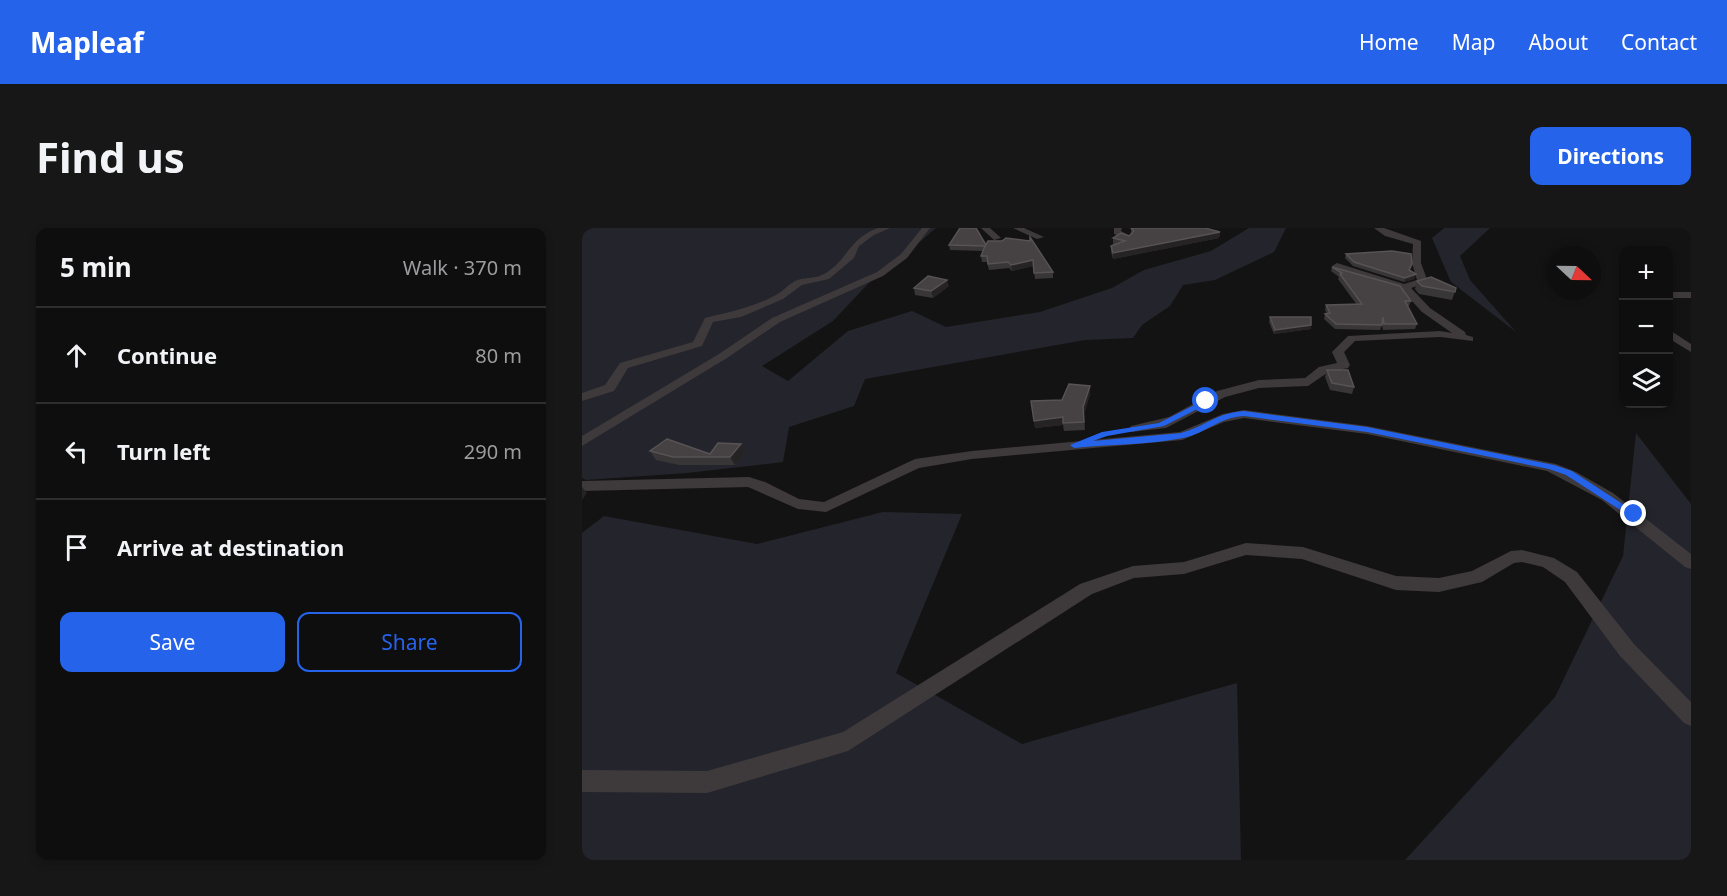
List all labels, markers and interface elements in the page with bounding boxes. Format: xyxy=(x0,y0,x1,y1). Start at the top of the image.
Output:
text: Mapleaf xyxy=(30,23,144,61)
text: Home xyxy=(1359,28,1419,56)
text: Map xyxy=(1452,28,1495,56)
text: About xyxy=(1528,28,1588,56)
text: Contact xyxy=(1621,28,1697,56)
button: Directions xyxy=(1530,127,1691,185)
text: Find us xyxy=(36,128,185,185)
north arrow xyxy=(1547,246,1601,300)
map controls xyxy=(1619,246,1673,408)
button: + xyxy=(1619,246,1673,300)
text: 5 min xyxy=(60,249,132,285)
text: Walk · 370 m xyxy=(403,254,522,281)
button: − xyxy=(1619,300,1673,354)
icon: ahead xyxy=(60,339,93,372)
text: Continue xyxy=(117,340,217,370)
text: 80 m xyxy=(475,342,522,369)
button: layers xyxy=(1619,354,1673,408)
route start xyxy=(1192,387,1218,413)
icon: left xyxy=(60,435,93,468)
text: Turn left xyxy=(117,436,211,466)
text: 290 m xyxy=(464,438,522,465)
route end xyxy=(1620,500,1646,526)
icon: arrive xyxy=(60,531,93,564)
text: Arrive at destination xyxy=(117,532,344,562)
button: Save xyxy=(60,612,285,672)
button: Share xyxy=(297,612,522,672)

